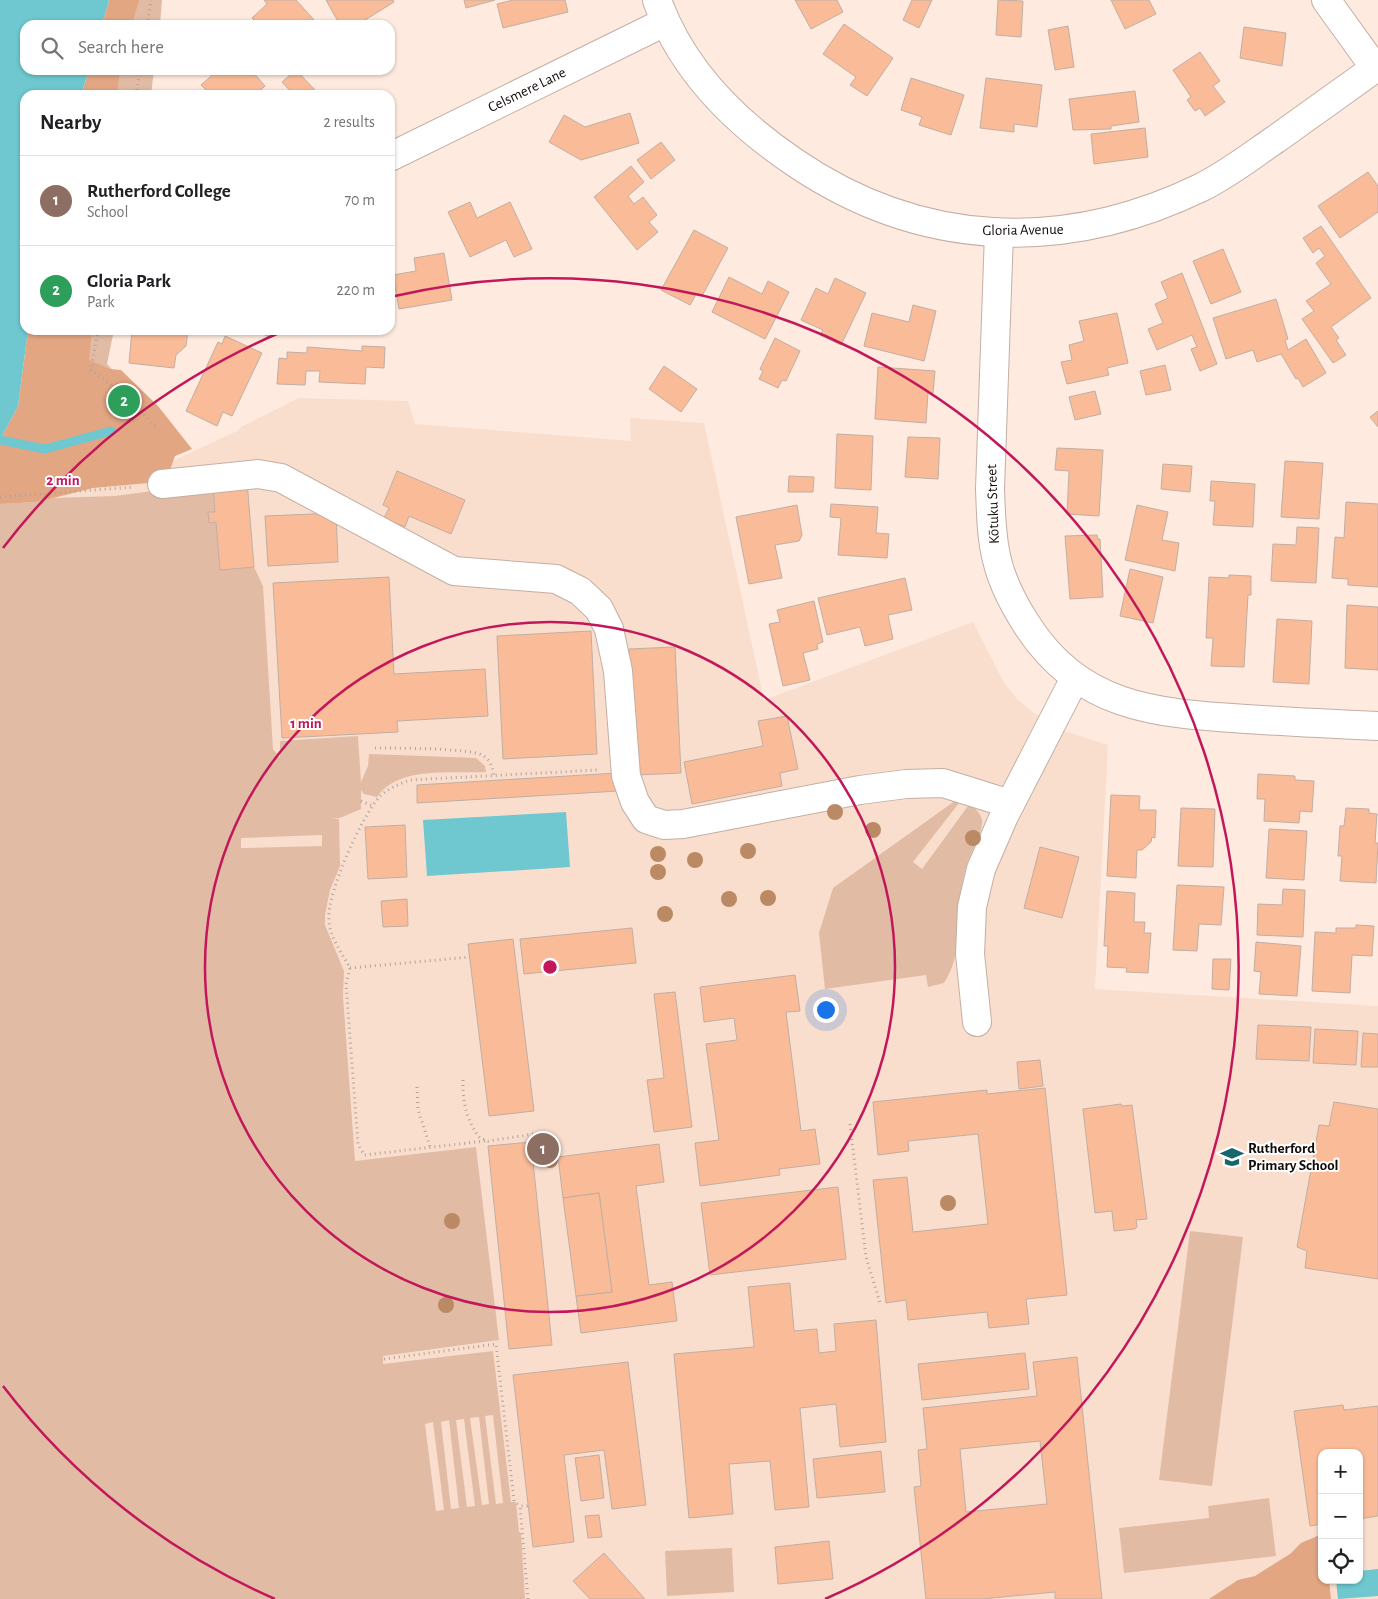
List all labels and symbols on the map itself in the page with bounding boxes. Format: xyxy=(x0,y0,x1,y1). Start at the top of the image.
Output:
street label: Celsmere Lane xyxy=(486,65,568,115)
street label: Gloria Avenue xyxy=(982,222,1064,238)
pin: 2 xyxy=(108,382,140,420)
street label: Kōtuku Street xyxy=(984,464,1002,544)
text: 2 min xyxy=(46,473,80,488)
text: 1 min xyxy=(290,716,322,731)
centre of rings xyxy=(541,958,559,976)
your location xyxy=(813,997,839,1023)
pin: 1 xyxy=(527,1130,559,1168)
place label: Rutherford Primary School xyxy=(1248,1141,1339,1173)
school or university icon: Rutherford Primary School xyxy=(1219,1144,1245,1170)

